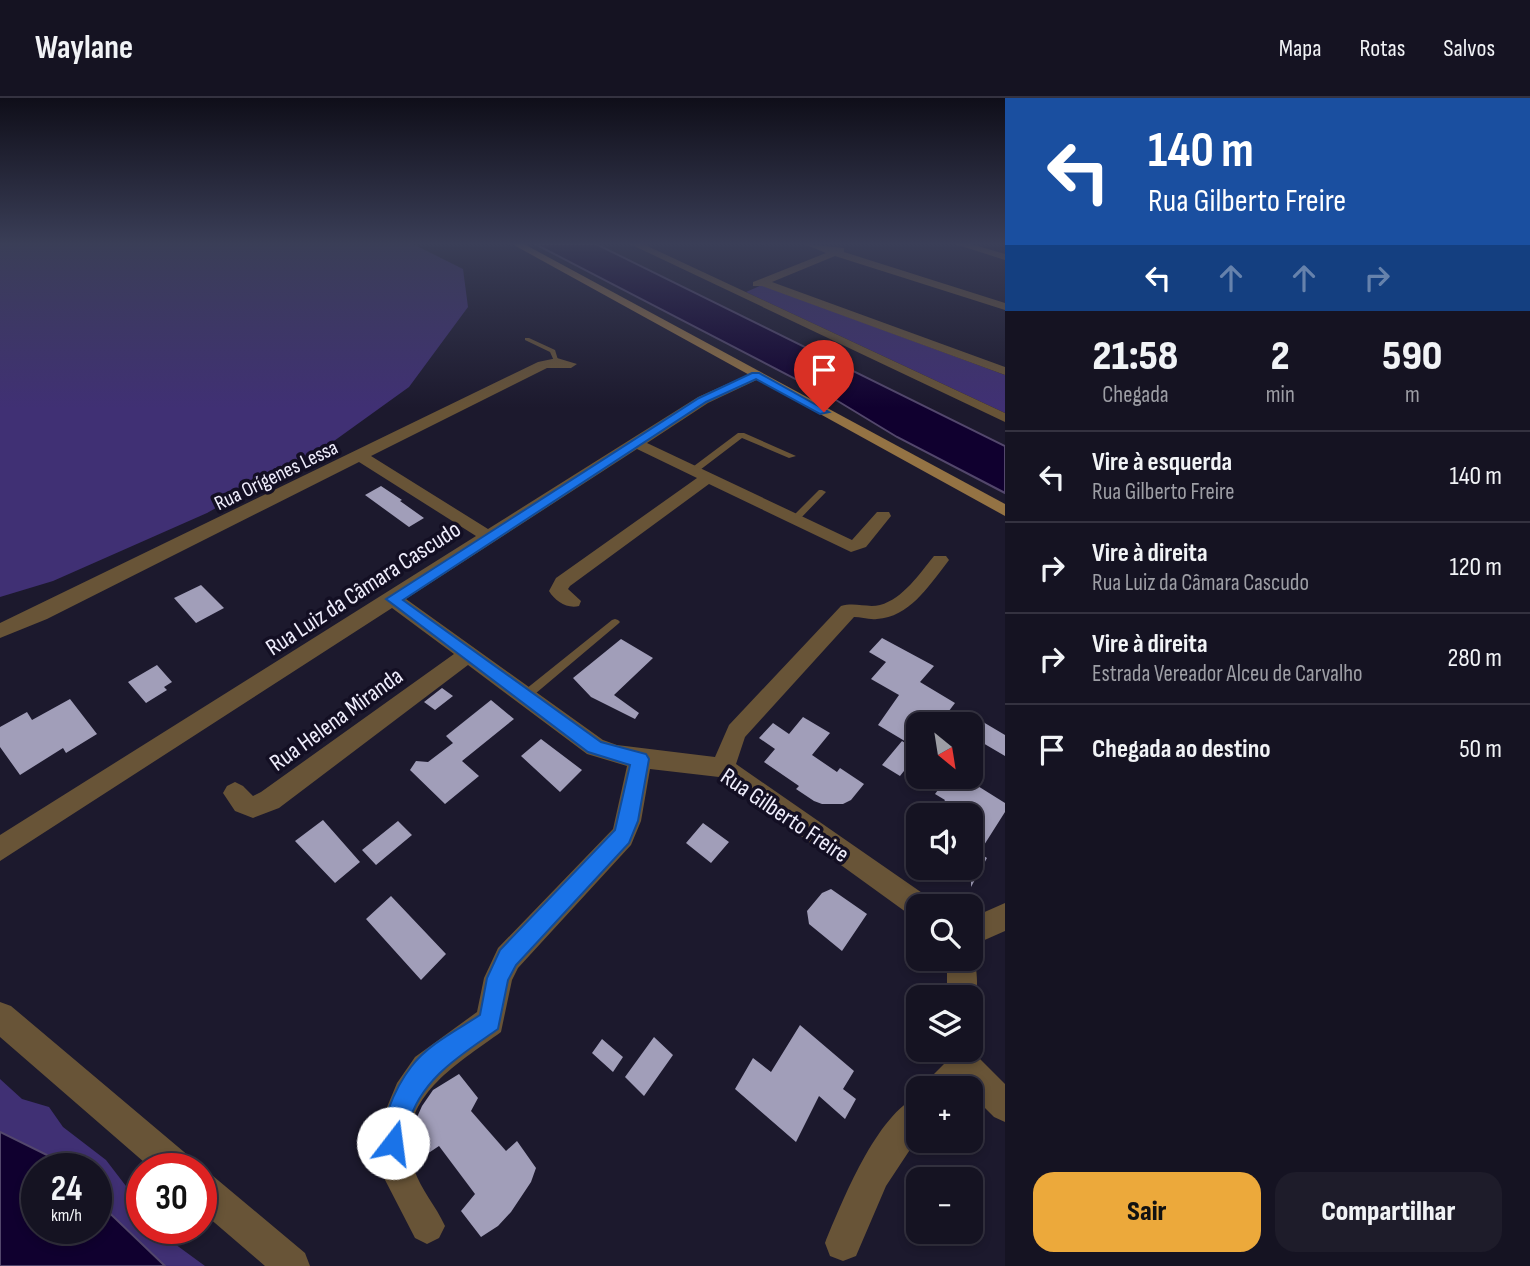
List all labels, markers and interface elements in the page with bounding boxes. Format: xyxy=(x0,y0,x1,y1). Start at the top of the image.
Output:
text: Waylane xyxy=(35,28,133,68)
text: Mapa xyxy=(1279,34,1322,63)
text: Rotas xyxy=(1360,34,1405,63)
text: Salvos xyxy=(1443,34,1495,63)
text: 140 m xyxy=(1148,122,1254,181)
icon: left xyxy=(1033,126,1124,217)
text: Rua Gilberto Freire xyxy=(1148,182,1346,221)
icon: left xyxy=(1139,259,1177,297)
icon: ahead xyxy=(1212,259,1250,297)
icon: ahead xyxy=(1285,259,1323,297)
icon: right xyxy=(1358,259,1396,297)
text: 21:58 xyxy=(1093,331,1178,382)
text: 2 xyxy=(1271,331,1290,382)
text: 590 xyxy=(1382,331,1442,382)
pin xyxy=(794,340,854,412)
icon: arrive xyxy=(805,351,843,389)
text: Chegada xyxy=(1102,381,1169,409)
text: min xyxy=(1266,381,1295,409)
text: m xyxy=(1405,381,1420,409)
street label: Rua Orígenes Lessa xyxy=(210,435,342,516)
text: Vire à esquerda xyxy=(1092,447,1232,478)
icon: left xyxy=(1033,458,1071,496)
text: 140 m xyxy=(1450,461,1502,492)
text: Rua Gilberto Freire xyxy=(1092,478,1234,506)
street label: Rua Luiz da Câmara Cascudo xyxy=(260,515,466,662)
text: Vire à direita xyxy=(1092,538,1208,569)
icon: right xyxy=(1033,549,1071,587)
text: 120 m xyxy=(1449,552,1502,583)
text: Rua Luiz da Câmara Cascudo xyxy=(1092,569,1309,597)
text: Vire à direita xyxy=(1092,629,1208,660)
icon: right xyxy=(1033,640,1071,678)
text: 280 m xyxy=(1447,643,1502,674)
text: Estrada Vereador Alceu de Carvalho xyxy=(1092,660,1363,688)
street label: Rua Helena Miranda xyxy=(264,661,409,777)
north arrow xyxy=(906,712,984,789)
map controls xyxy=(906,712,983,1244)
icon: arrive xyxy=(1033,731,1071,769)
text: Chegada ao destino xyxy=(1092,734,1271,765)
text: 50 m xyxy=(1459,734,1502,765)
street label: Rua Gilberto Freire xyxy=(715,762,854,869)
button: sound xyxy=(906,803,983,880)
button: search xyxy=(906,894,983,971)
button: layers xyxy=(906,985,983,1062)
button: + xyxy=(906,1076,983,1153)
position arrow xyxy=(356,1106,430,1180)
speed limit sign: 30 xyxy=(126,1153,217,1244)
button: − xyxy=(906,1167,983,1244)
text: 24 xyxy=(51,1168,82,1211)
button: Sair xyxy=(1033,1172,1261,1252)
button: Compartilhar xyxy=(1275,1172,1502,1252)
text: km/h xyxy=(51,1205,82,1226)

